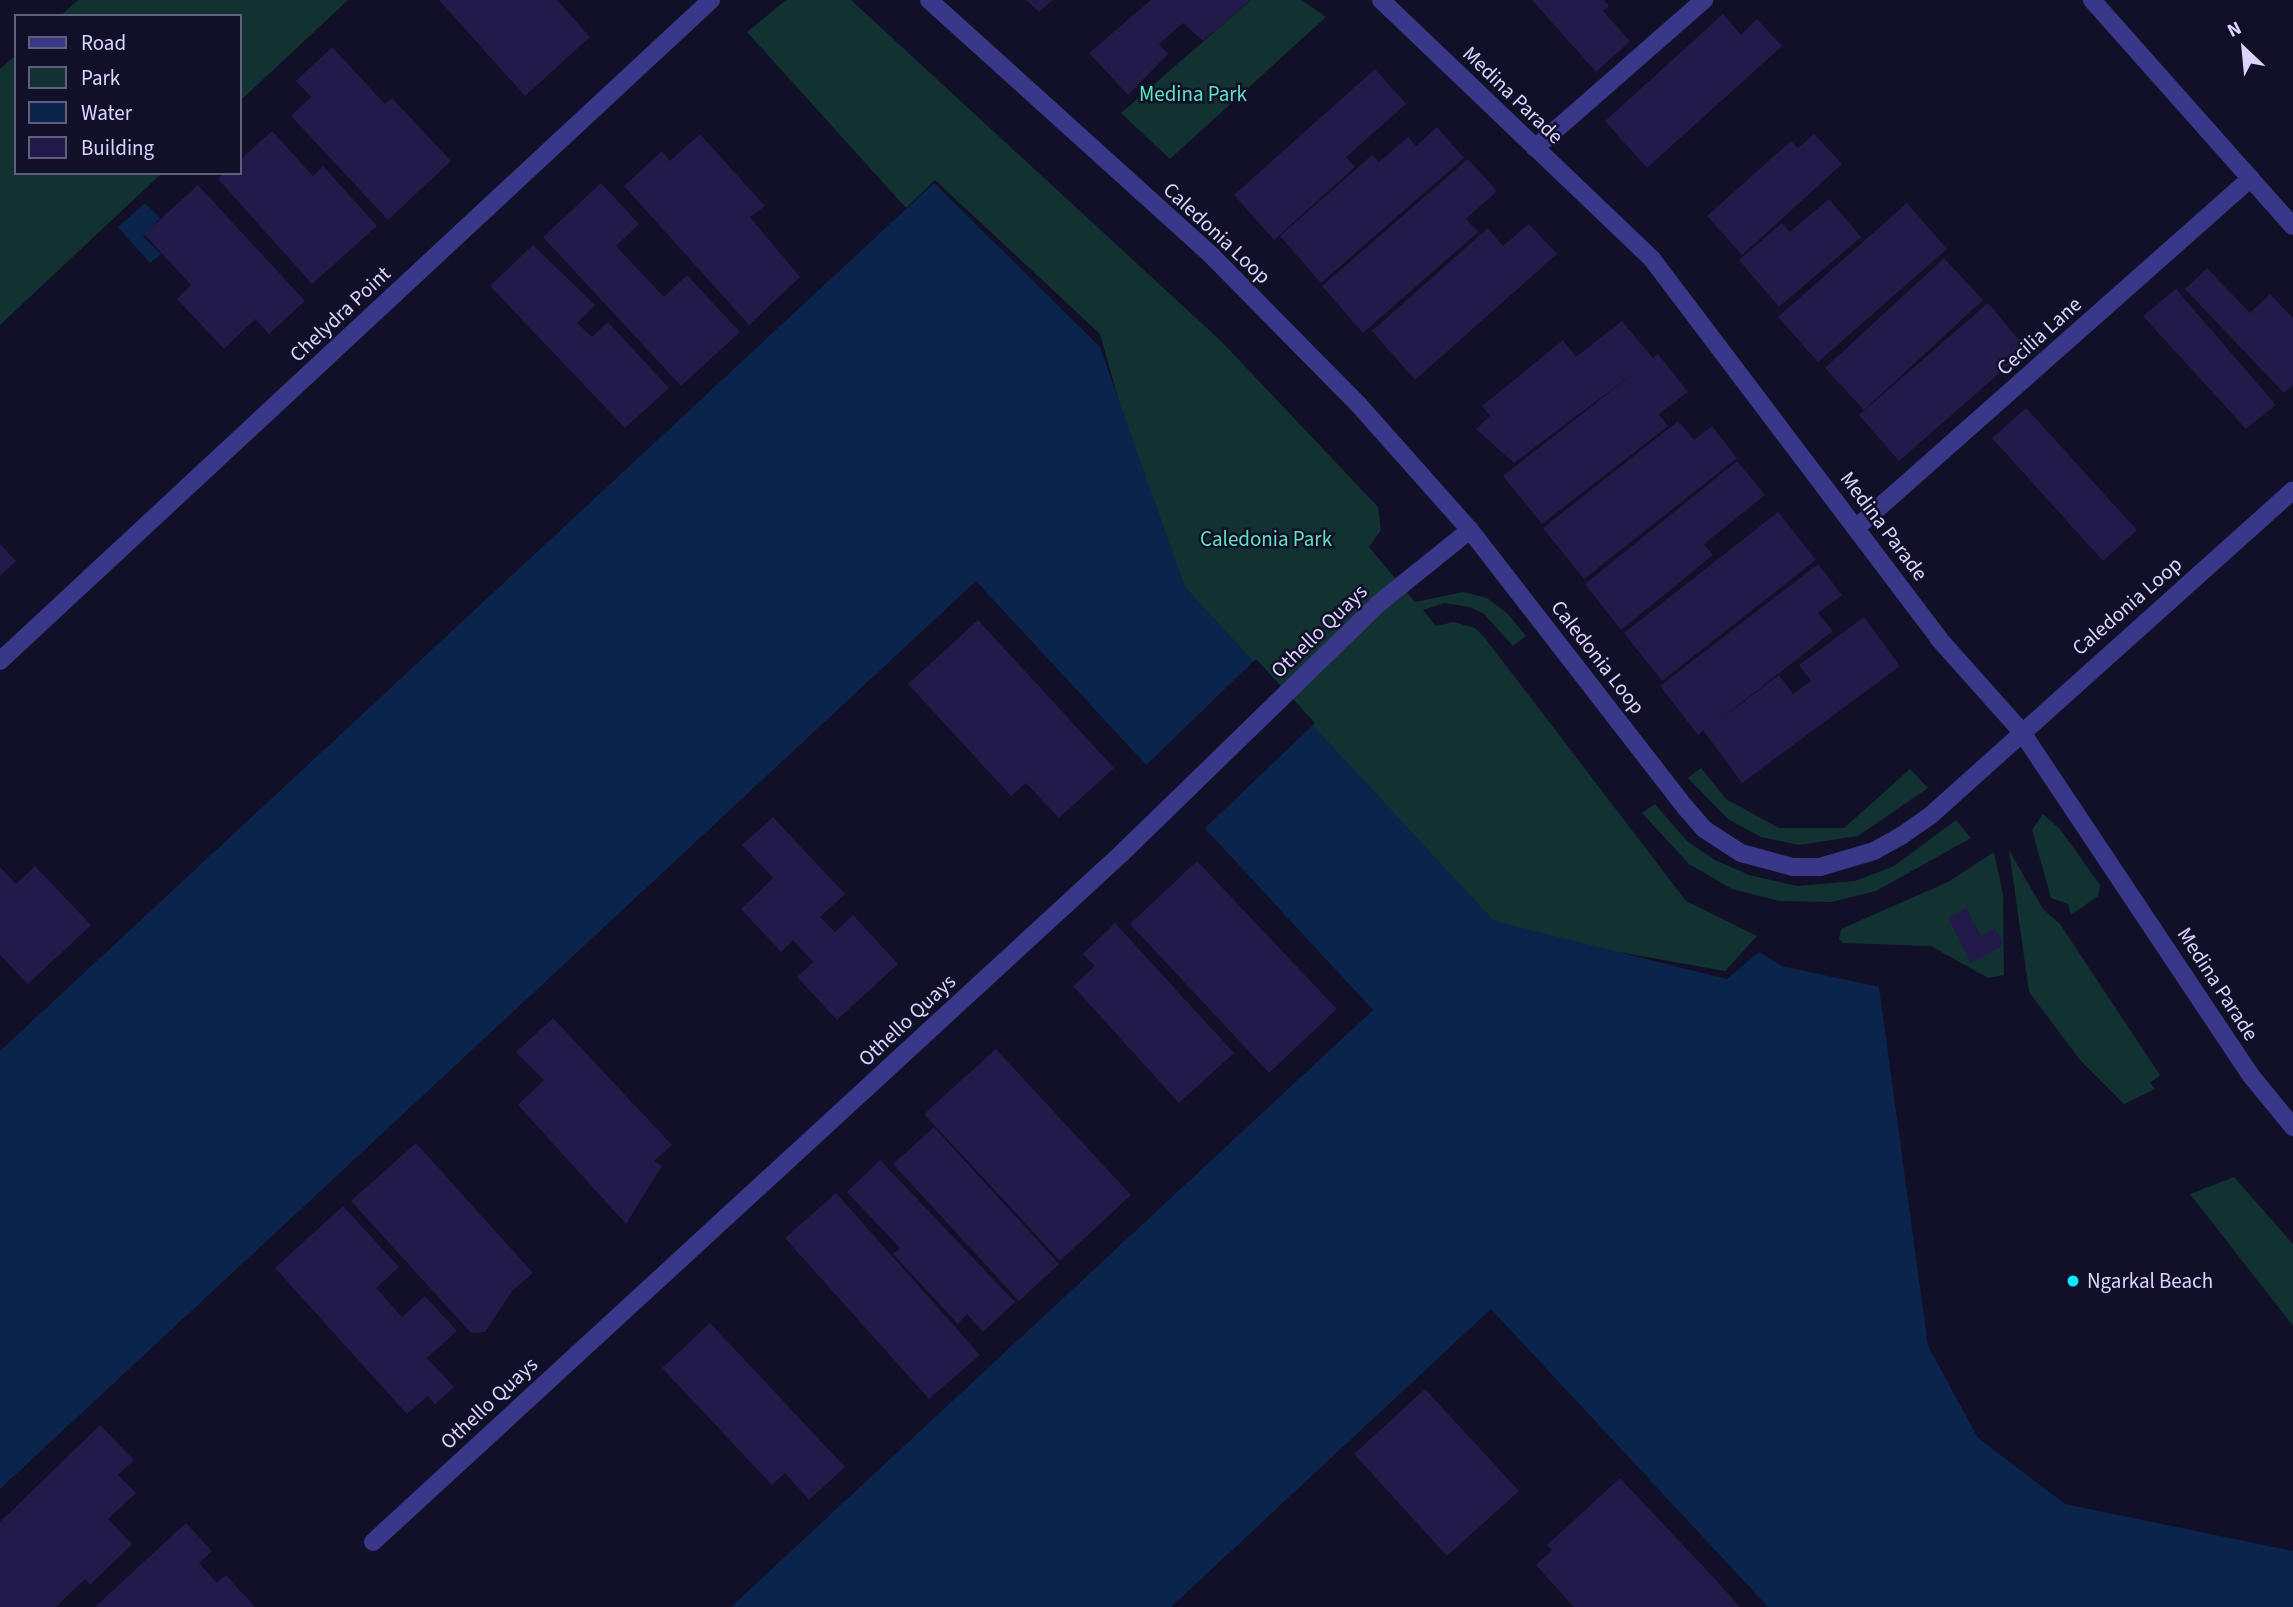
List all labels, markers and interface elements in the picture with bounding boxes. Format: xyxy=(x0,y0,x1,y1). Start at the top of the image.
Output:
legend xyxy=(14,14,242,175)
north arrow xyxy=(2209,14,2279,84)
text: N xyxy=(2223,15,2246,45)
text: Road xyxy=(81,28,126,58)
street label: Medina Parade xyxy=(1458,41,1568,149)
text: Park xyxy=(81,63,120,93)
park label: Medina Park xyxy=(1139,81,1247,107)
text: Water xyxy=(81,98,132,128)
text: Building xyxy=(81,133,154,163)
street label: Caledonia Loop xyxy=(1158,177,1276,289)
street label: Chelydra Point xyxy=(284,261,396,367)
street label: Cecilia Lane xyxy=(1991,291,2087,381)
street label: Medina Parade xyxy=(1835,467,1933,585)
park label: Caledonia Park xyxy=(1200,526,1332,552)
street label: Caledonia Loop xyxy=(2067,551,2187,661)
street label: Othello Quays xyxy=(1266,579,1372,683)
street label: Caledonia Loop xyxy=(1546,595,1650,719)
street label: Medina Parade xyxy=(2172,923,2264,1045)
street label: Othello Quays xyxy=(853,969,961,1071)
place label: Ngarkal Beach xyxy=(2087,1268,2213,1294)
marker: Ngarkal Beach xyxy=(2065,1273,2081,1289)
street label: Othello Quays xyxy=(435,1352,543,1454)

